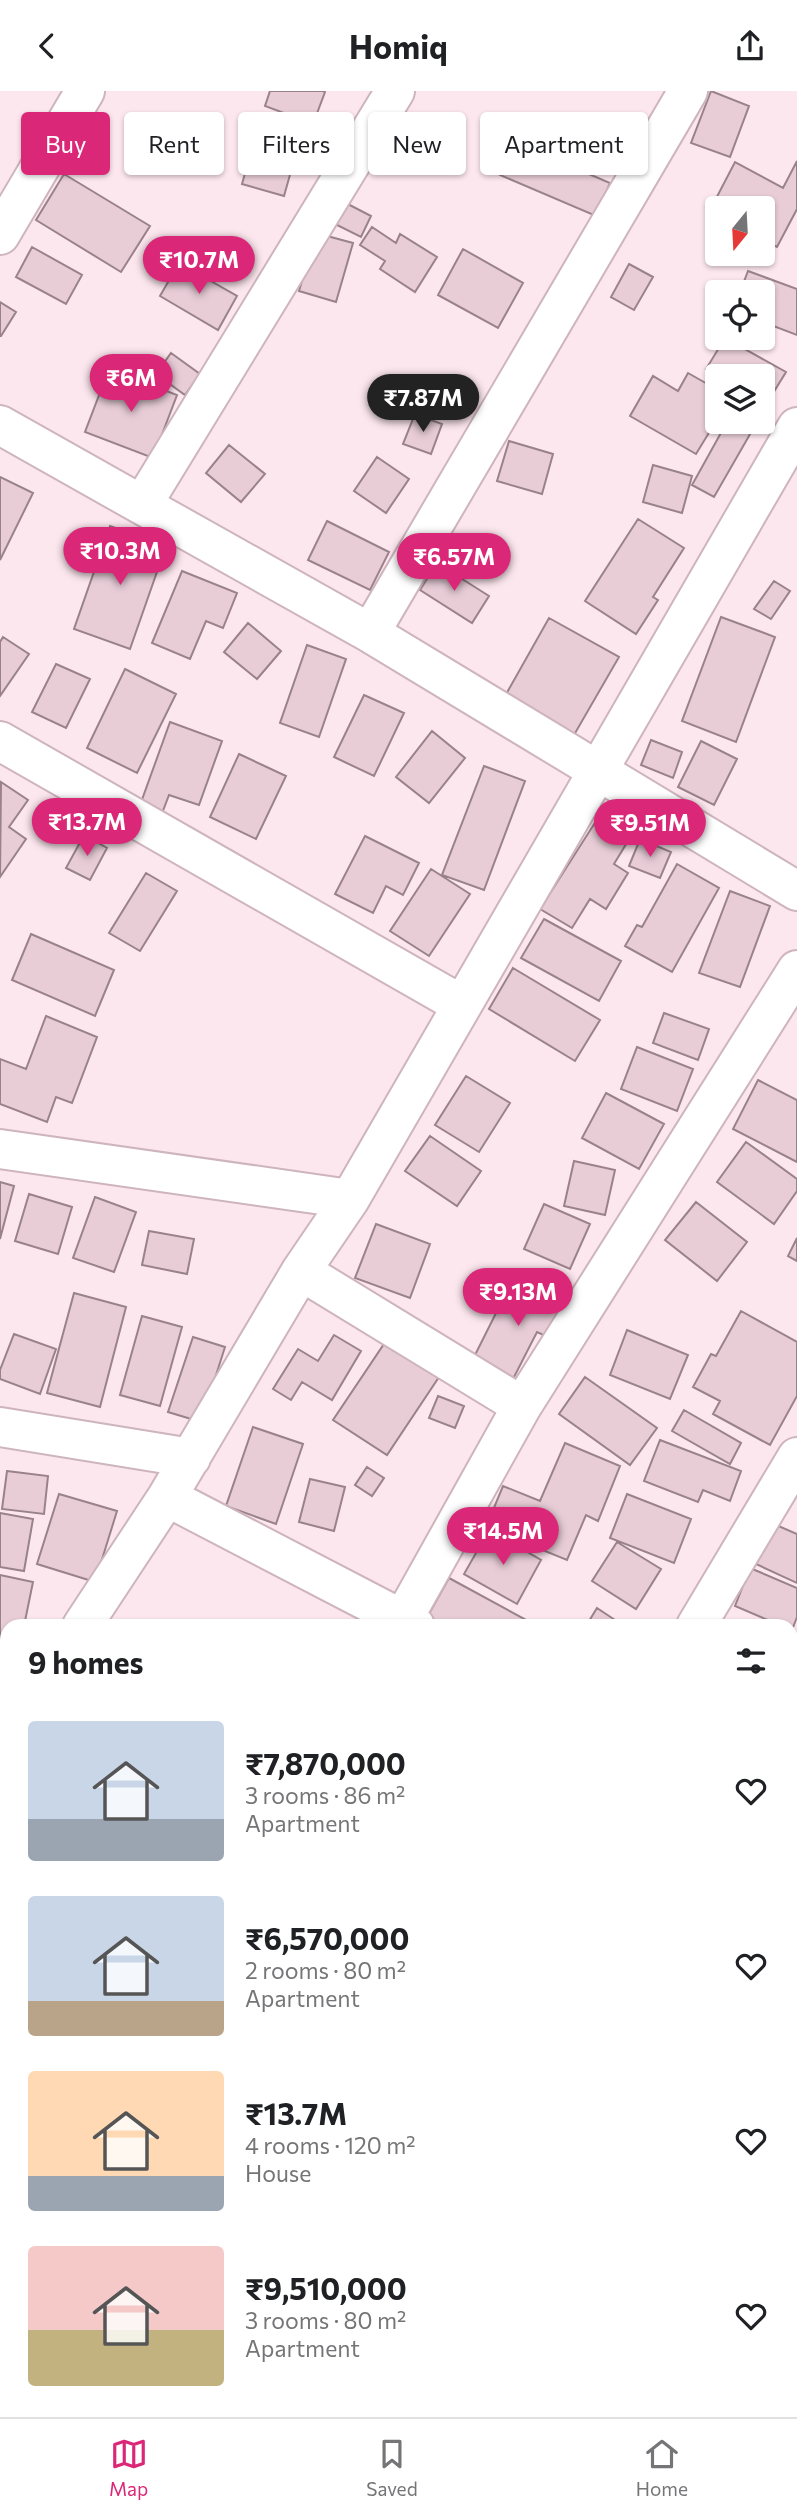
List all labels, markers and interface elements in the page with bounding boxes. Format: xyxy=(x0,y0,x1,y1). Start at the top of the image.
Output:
text: Homiq xyxy=(349,26,448,66)
icon: back xyxy=(28,27,66,65)
icon: share xyxy=(731,27,769,65)
chip: Buy xyxy=(21,112,110,175)
chip: Rent xyxy=(124,112,224,175)
chip: Filters xyxy=(238,112,354,175)
chip: New xyxy=(368,112,466,175)
chip: Apartment xyxy=(480,112,648,175)
north arrow xyxy=(705,196,775,266)
map controls xyxy=(705,196,775,434)
pin: ₹10.7M xyxy=(142,237,256,296)
text: ₹10.7M xyxy=(159,245,239,273)
button: locate xyxy=(705,280,775,350)
pin: ₹6M xyxy=(97,355,165,414)
text: ₹6M xyxy=(106,363,156,391)
button: layers xyxy=(705,364,775,434)
pin: ₹7.87M xyxy=(366,375,480,434)
text: ₹7.87M xyxy=(383,383,463,411)
pin: ₹10.3M xyxy=(63,527,177,587)
pin: ₹6.57M xyxy=(397,533,511,593)
text: ₹10.3M xyxy=(79,536,161,564)
text: ₹6.57M xyxy=(413,542,495,570)
pin: ₹13.7M xyxy=(30,799,144,858)
pin: ₹9.51M xyxy=(593,799,707,859)
text: ₹13.7M xyxy=(48,807,126,835)
text: ₹9.51M xyxy=(610,808,690,836)
pin: ₹9.13M xyxy=(461,1269,575,1328)
text: ₹9.13M xyxy=(479,1277,557,1305)
pin: ₹14.5M xyxy=(446,1507,560,1567)
text: ₹14.5M xyxy=(463,1516,543,1544)
icon: filters xyxy=(732,1642,770,1680)
text: 9 homes xyxy=(28,1643,143,1680)
text: ₹7,870,000 xyxy=(245,1744,406,1781)
icon: home xyxy=(84,1749,168,1833)
icon: heart xyxy=(732,1772,770,1810)
text: 3 rooms · 86 m² xyxy=(245,1781,405,1809)
text: Apartment xyxy=(245,1809,360,1837)
text: ₹6,570,000 xyxy=(245,1919,409,1956)
icon: home xyxy=(84,1924,168,2008)
icon: heart xyxy=(732,1947,770,1985)
text: 2 rooms · 80 m² xyxy=(245,1956,406,1984)
text: Apartment xyxy=(245,1984,360,2012)
text: ₹13.7M xyxy=(245,2094,347,2131)
icon: home xyxy=(84,2099,168,2183)
icon: heart xyxy=(732,2122,770,2160)
text: 4 rooms · 120 m² xyxy=(245,2131,416,2159)
text: House xyxy=(245,2159,311,2187)
text: ₹9,510,000 xyxy=(245,2269,407,2306)
icon: home xyxy=(84,2274,168,2358)
icon: heart xyxy=(732,2297,770,2335)
text: 3 rooms · 80 m² xyxy=(245,2306,406,2334)
text: Apartment xyxy=(245,2334,360,2362)
tab: Map xyxy=(109,2435,148,2500)
tab: Saved xyxy=(366,2435,418,2500)
tab: Home xyxy=(636,2435,688,2500)

